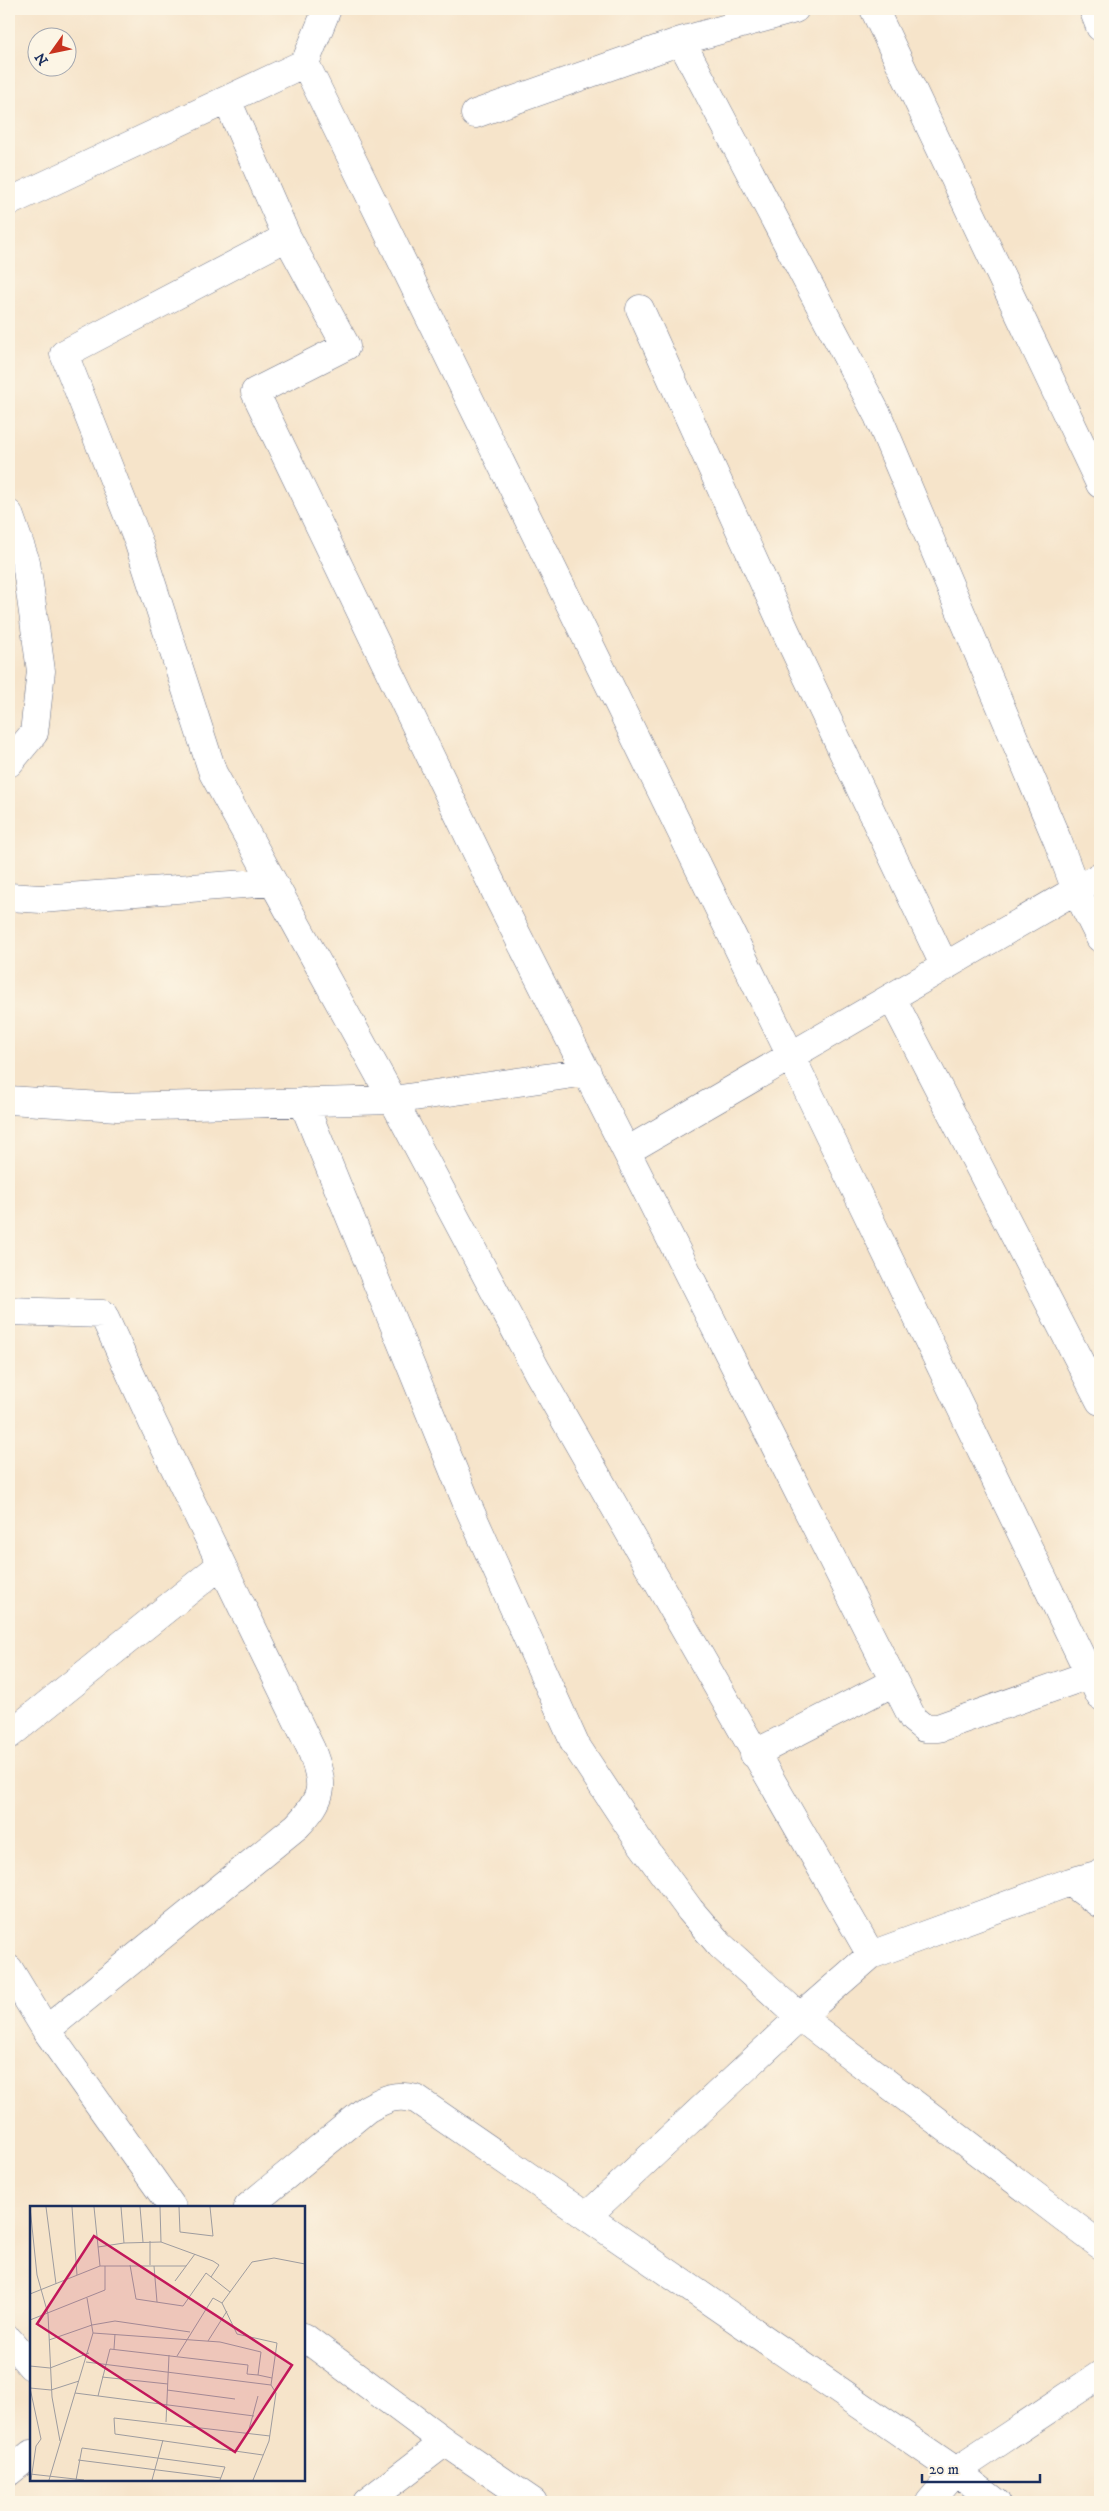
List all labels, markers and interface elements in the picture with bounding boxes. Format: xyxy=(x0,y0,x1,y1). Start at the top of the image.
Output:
north arrow xyxy=(28,28,78,78)
text: N xyxy=(31,48,53,68)
inset map xyxy=(30,2206,305,2481)
scale bar xyxy=(922,2451,1039,2483)
text: 20 m xyxy=(929,2460,959,2479)

